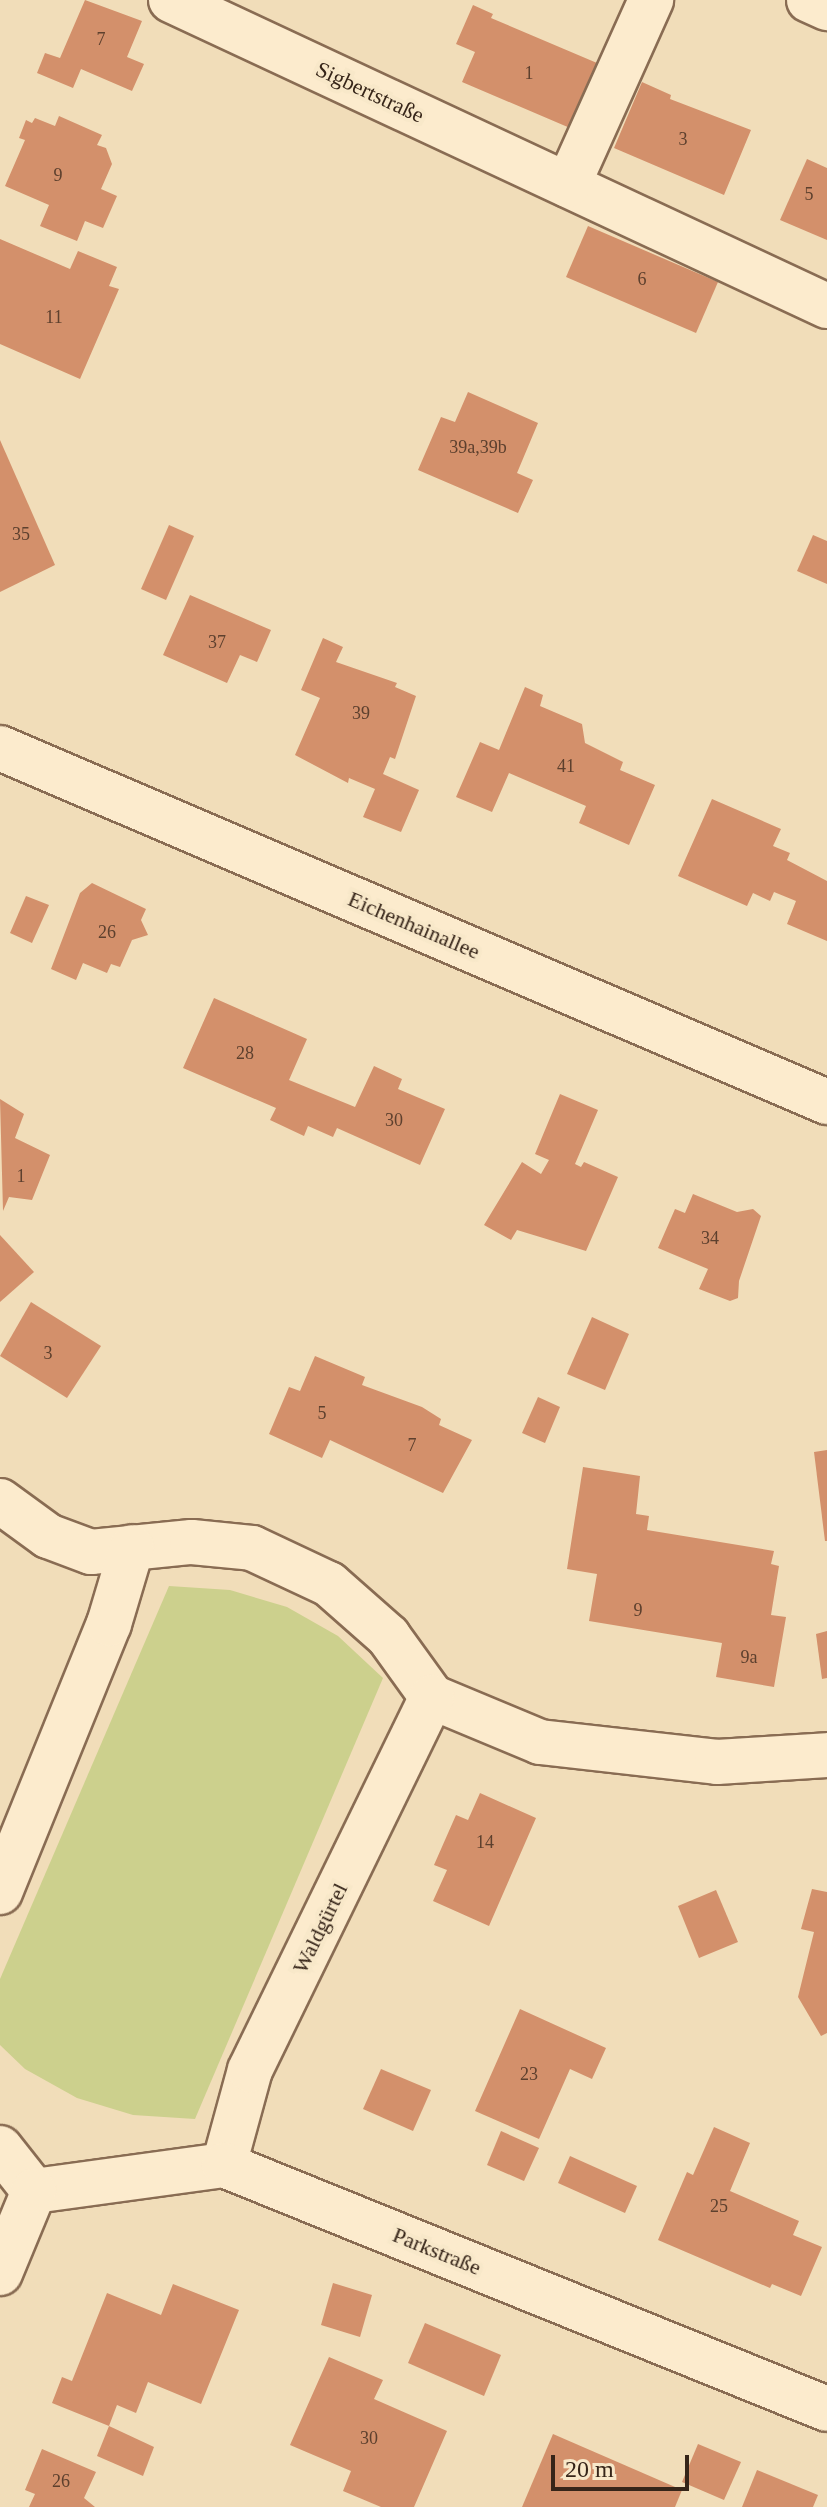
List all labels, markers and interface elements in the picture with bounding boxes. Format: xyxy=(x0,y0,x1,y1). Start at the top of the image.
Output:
house number: 7 xyxy=(96,28,106,50)
street label: Sigbertstraße xyxy=(312,56,428,128)
house number: 1 xyxy=(524,62,534,84)
house number: 3 xyxy=(678,128,688,150)
house number: 9 xyxy=(54,164,62,186)
house number: 5 xyxy=(804,183,814,205)
house number: 6 xyxy=(638,268,646,290)
house number: 11 xyxy=(45,306,63,328)
house number: 39a,39b xyxy=(449,436,507,458)
house number: 35 xyxy=(12,523,30,545)
house number: 37 xyxy=(208,631,226,653)
house number: 39 xyxy=(352,702,370,724)
house number: 41 xyxy=(557,755,575,777)
street label: Eichenhainallee xyxy=(344,885,484,965)
house number: 26 xyxy=(98,921,116,943)
house number: 28 xyxy=(236,1042,254,1064)
house number: 30 xyxy=(385,1109,403,1131)
house number: 1 xyxy=(16,1165,26,1187)
house number: 34 xyxy=(701,1227,719,1249)
house number: 3 xyxy=(44,1342,52,1364)
house number: 5 xyxy=(318,1402,326,1424)
house number: 7 xyxy=(408,1434,416,1456)
house number: 9 xyxy=(634,1599,642,1621)
house number: 9a xyxy=(741,1646,757,1668)
house number: 14 xyxy=(476,1831,494,1853)
street label: Waldgürtel xyxy=(287,1879,353,1977)
house number: 23 xyxy=(520,2063,538,2085)
house number: 25 xyxy=(710,2195,728,2217)
street label: Parkstraße xyxy=(389,2221,485,2281)
house number: 30 xyxy=(360,2427,378,2449)
scale bar xyxy=(555,2439,693,2489)
text: 20 m xyxy=(565,2456,614,2482)
house number: 26 xyxy=(52,2470,70,2492)

